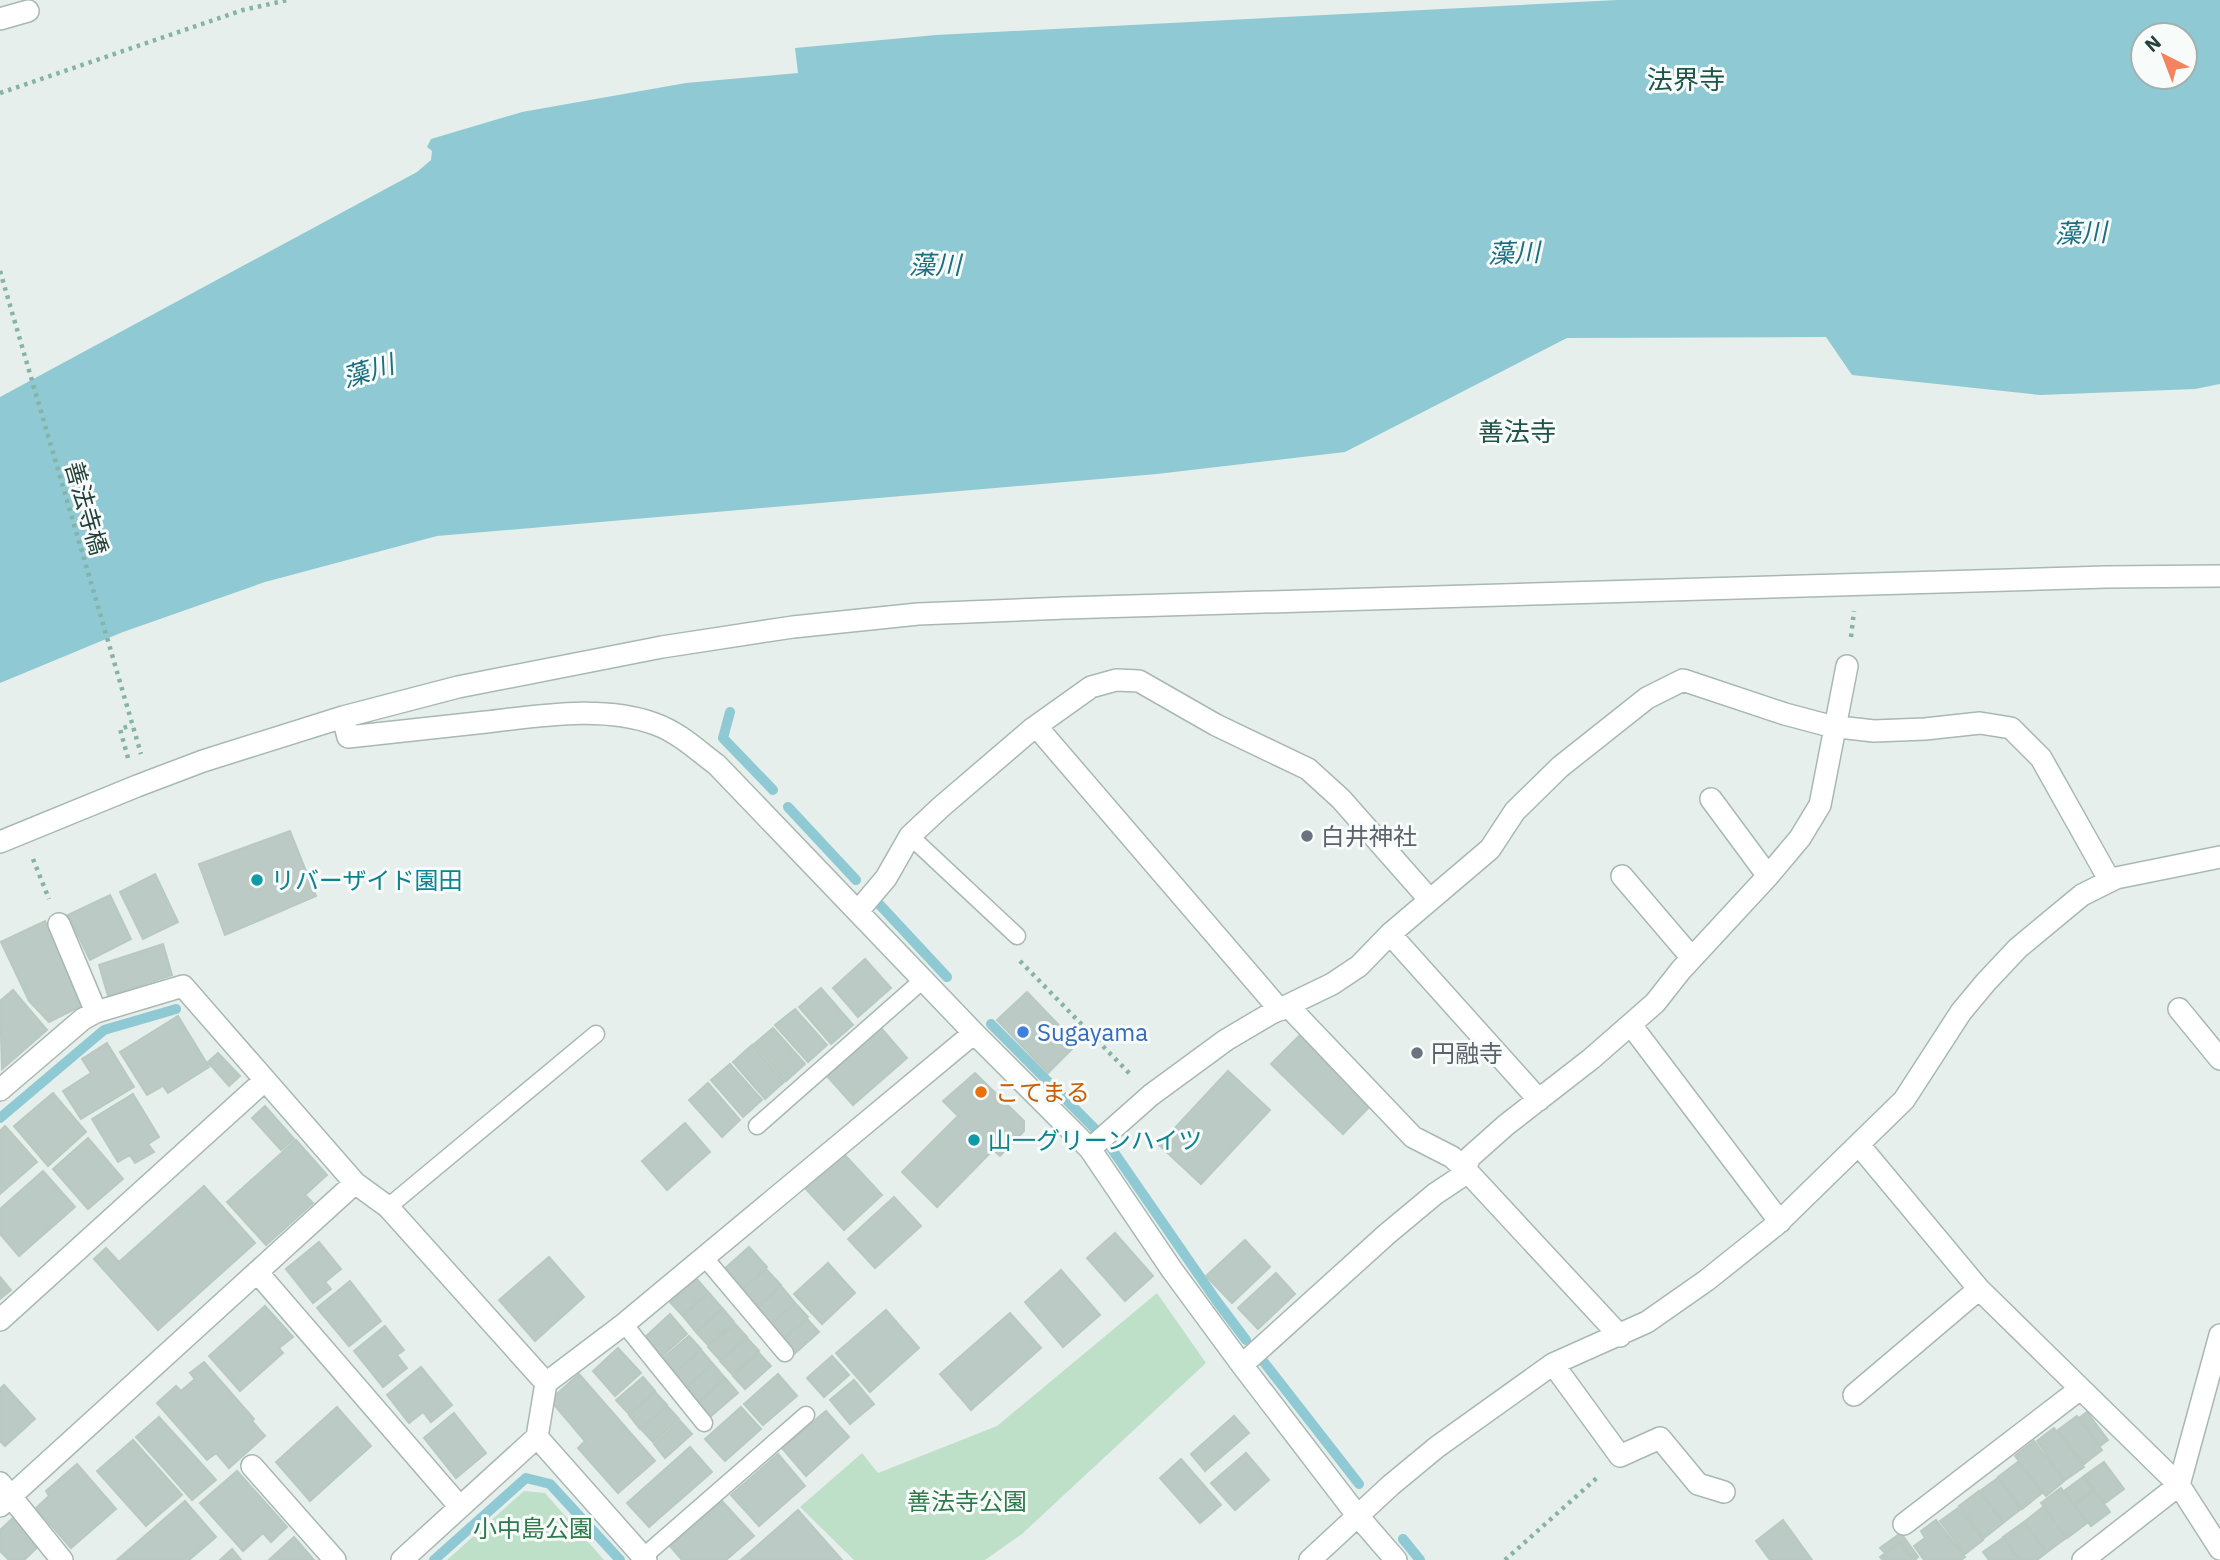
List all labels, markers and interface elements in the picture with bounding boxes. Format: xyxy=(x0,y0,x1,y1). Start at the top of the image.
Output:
north arrow xyxy=(2129,21,2199,91)
text: N xyxy=(2139,30,2166,57)
district label: 法界寺 xyxy=(1647,62,1725,96)
water label: 藻川 xyxy=(2054,214,2111,250)
water label: 藻川 xyxy=(1487,234,1544,270)
water label: 藻川 xyxy=(909,247,964,281)
water label: 藻川 xyxy=(338,345,401,394)
district label: 善法寺 xyxy=(1478,414,1556,448)
street label: 善法寺橋 xyxy=(58,457,116,559)
place label: 白井神社 xyxy=(1321,820,1417,852)
marker: 白井神社 xyxy=(1299,828,1315,844)
place label: リバーザイド園田 xyxy=(271,864,463,896)
marker: リバーザイド園田 xyxy=(249,872,265,888)
place label: Sugayama xyxy=(1037,1016,1148,1048)
marker: Sugayama xyxy=(1015,1024,1031,1040)
place label: 円融寺 xyxy=(1431,1037,1503,1069)
marker: 円融寺 xyxy=(1409,1045,1425,1061)
place label: こてまる xyxy=(995,1076,1090,1108)
marker: こてまる xyxy=(973,1084,989,1100)
place label: 山一グリーンハイツ xyxy=(988,1124,1202,1156)
marker: 山一グリーンハイツ xyxy=(966,1132,982,1148)
park label: 善法寺公園 xyxy=(907,1485,1027,1517)
park label: 小中島公園 xyxy=(473,1512,593,1544)

